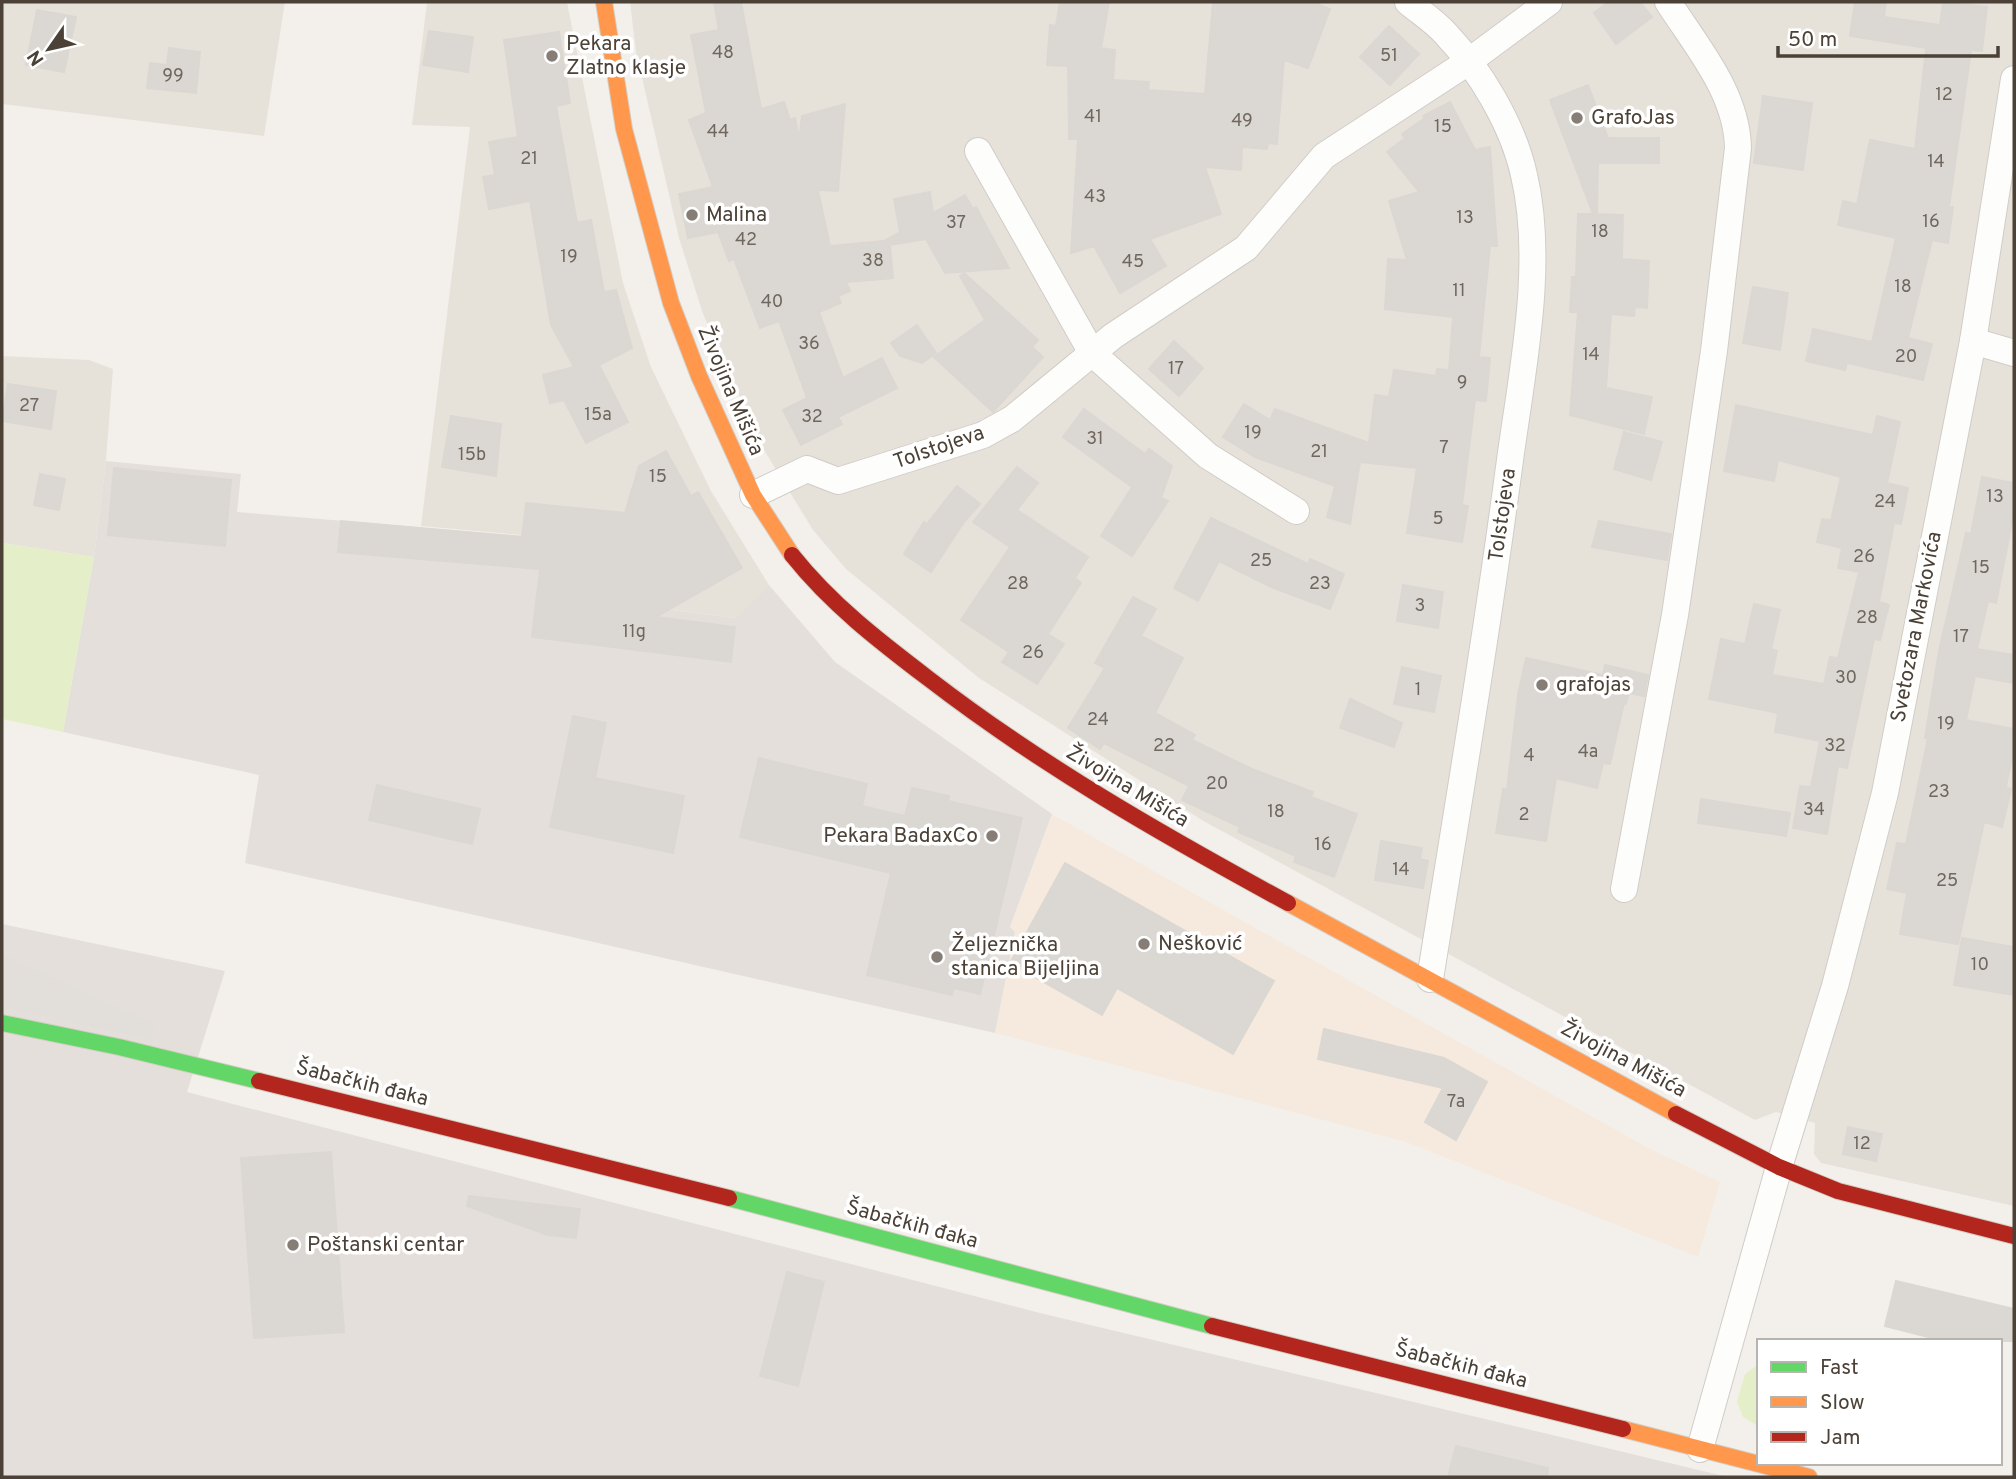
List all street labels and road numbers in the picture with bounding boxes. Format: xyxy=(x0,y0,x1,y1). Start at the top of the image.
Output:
street label: Živojina Mišića xyxy=(690,322,770,460)
street label: Tolstojeva xyxy=(890,420,988,476)
street label: Tolstojeva xyxy=(1483,466,1523,564)
street label: Svetozara Markovića xyxy=(1885,529,1949,725)
street label: Živojina Mišića xyxy=(1061,739,1194,834)
street label: Živojina Mišića xyxy=(1555,1015,1691,1104)
street label: Šabačkih đaka xyxy=(293,1054,431,1113)
street label: Šabačkih đaka xyxy=(843,1193,981,1256)
street label: Šabačkih đaka xyxy=(1392,1336,1530,1395)

